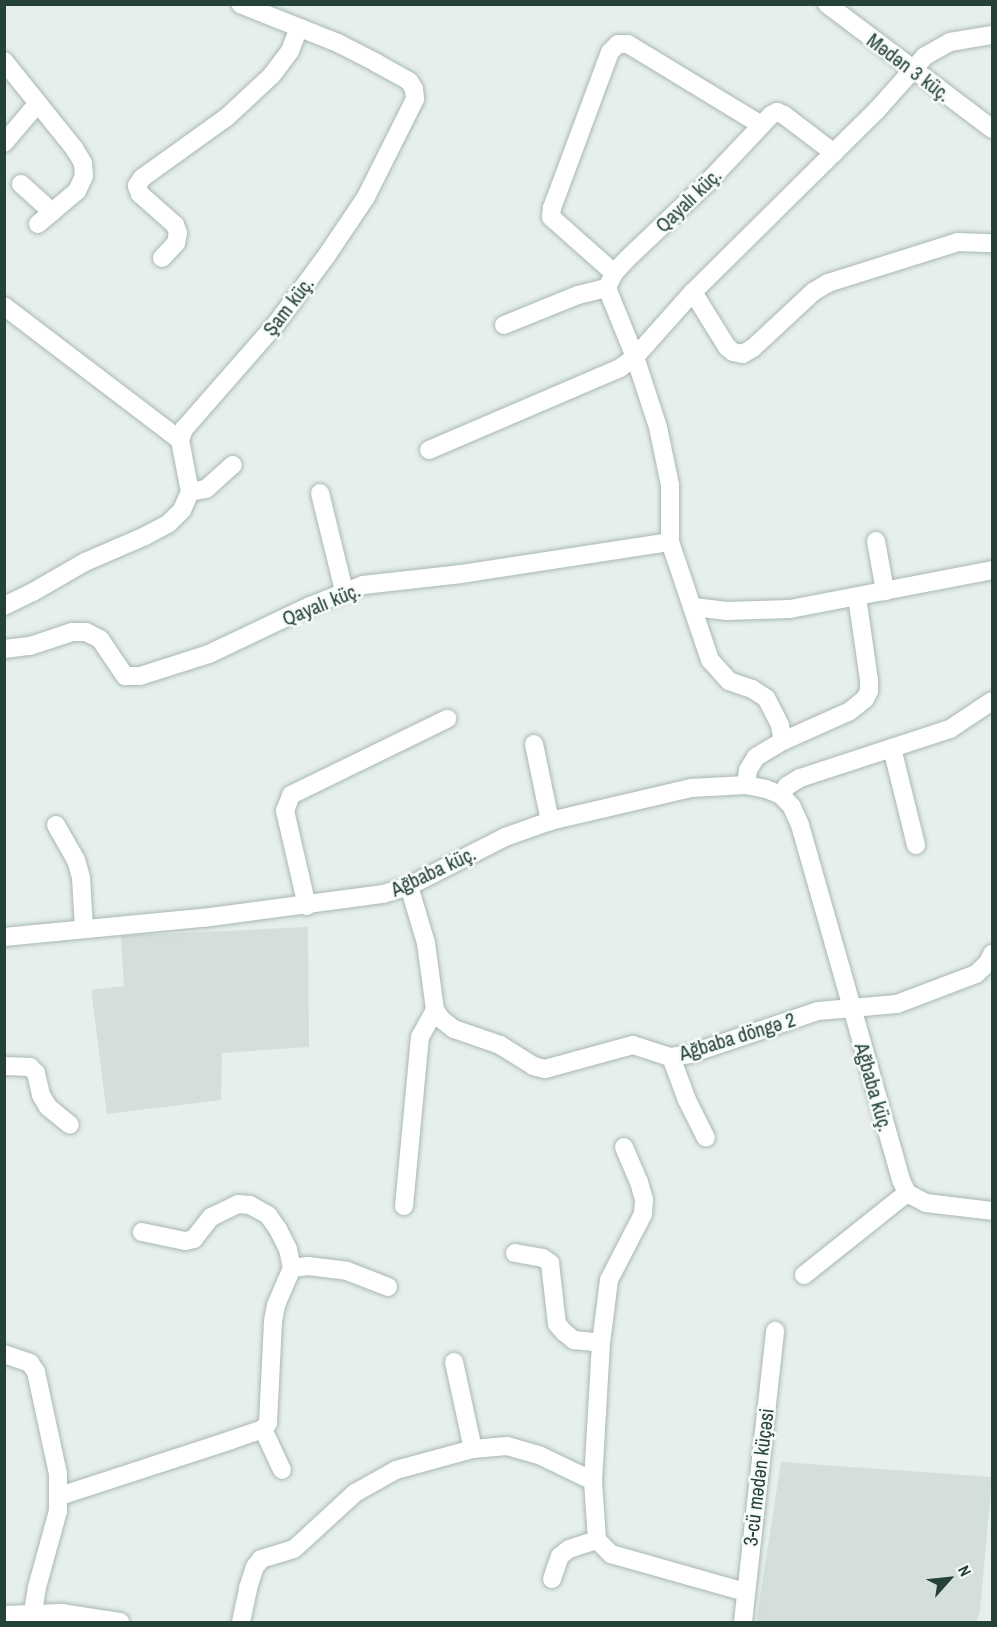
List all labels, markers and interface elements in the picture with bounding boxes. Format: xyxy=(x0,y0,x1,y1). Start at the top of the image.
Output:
street label: Mədən 3 küç. xyxy=(862,28,956,106)
street label: Qayalı küç. xyxy=(650,163,726,237)
street label: Şam küç. xyxy=(258,272,318,340)
street label: Qayalı küç. xyxy=(278,578,364,630)
street label: Ağbaba küç. xyxy=(387,841,479,901)
street label: Ağbaba döngə 2 xyxy=(676,1007,798,1065)
street label: Ağbaba küç. xyxy=(850,1040,898,1134)
street label: 3-cü mədən küçəsi xyxy=(738,1407,778,1547)
north arrow xyxy=(919,1549,979,1609)
text: N xyxy=(953,1562,977,1580)

